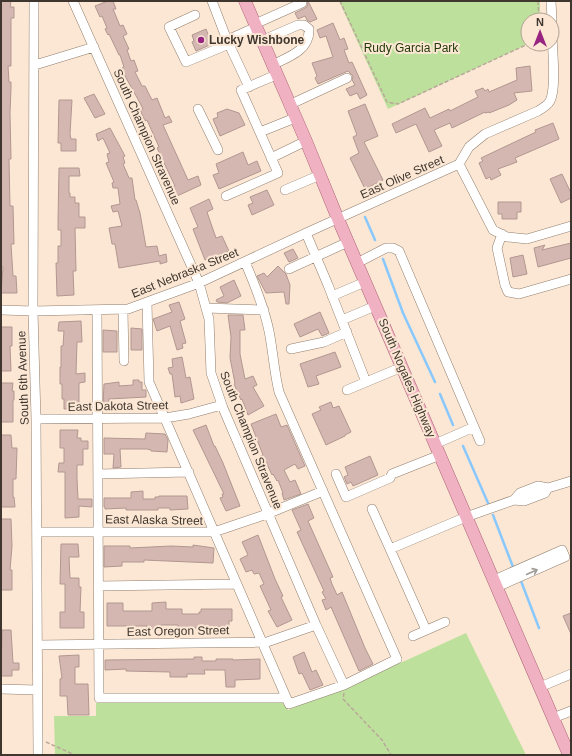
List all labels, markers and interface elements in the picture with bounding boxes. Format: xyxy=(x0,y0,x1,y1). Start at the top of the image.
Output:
north arrow xyxy=(520,12,560,52)
text: N xyxy=(536,16,544,28)
place label: Lucky Wishbone xyxy=(209,33,305,47)
marker: Lucky Wishbone xyxy=(196,35,206,45)
park label: Rudy Garcia Park xyxy=(364,41,459,55)
street label: South Champion Stravenue xyxy=(111,67,184,207)
street label: East Olive Street xyxy=(358,152,447,202)
street label: East Nebraska Street xyxy=(129,245,241,301)
street label: South Nogales Highway xyxy=(376,316,438,440)
street label: South 6th Avenue xyxy=(14,330,32,425)
street label: South Champion Stravenue xyxy=(217,369,285,511)
street label: East Dakota Street xyxy=(68,398,169,414)
street label: East Alaska Street xyxy=(105,512,204,528)
one-way arrow xyxy=(526,567,538,575)
street label: East Oregon Street xyxy=(127,623,230,639)

